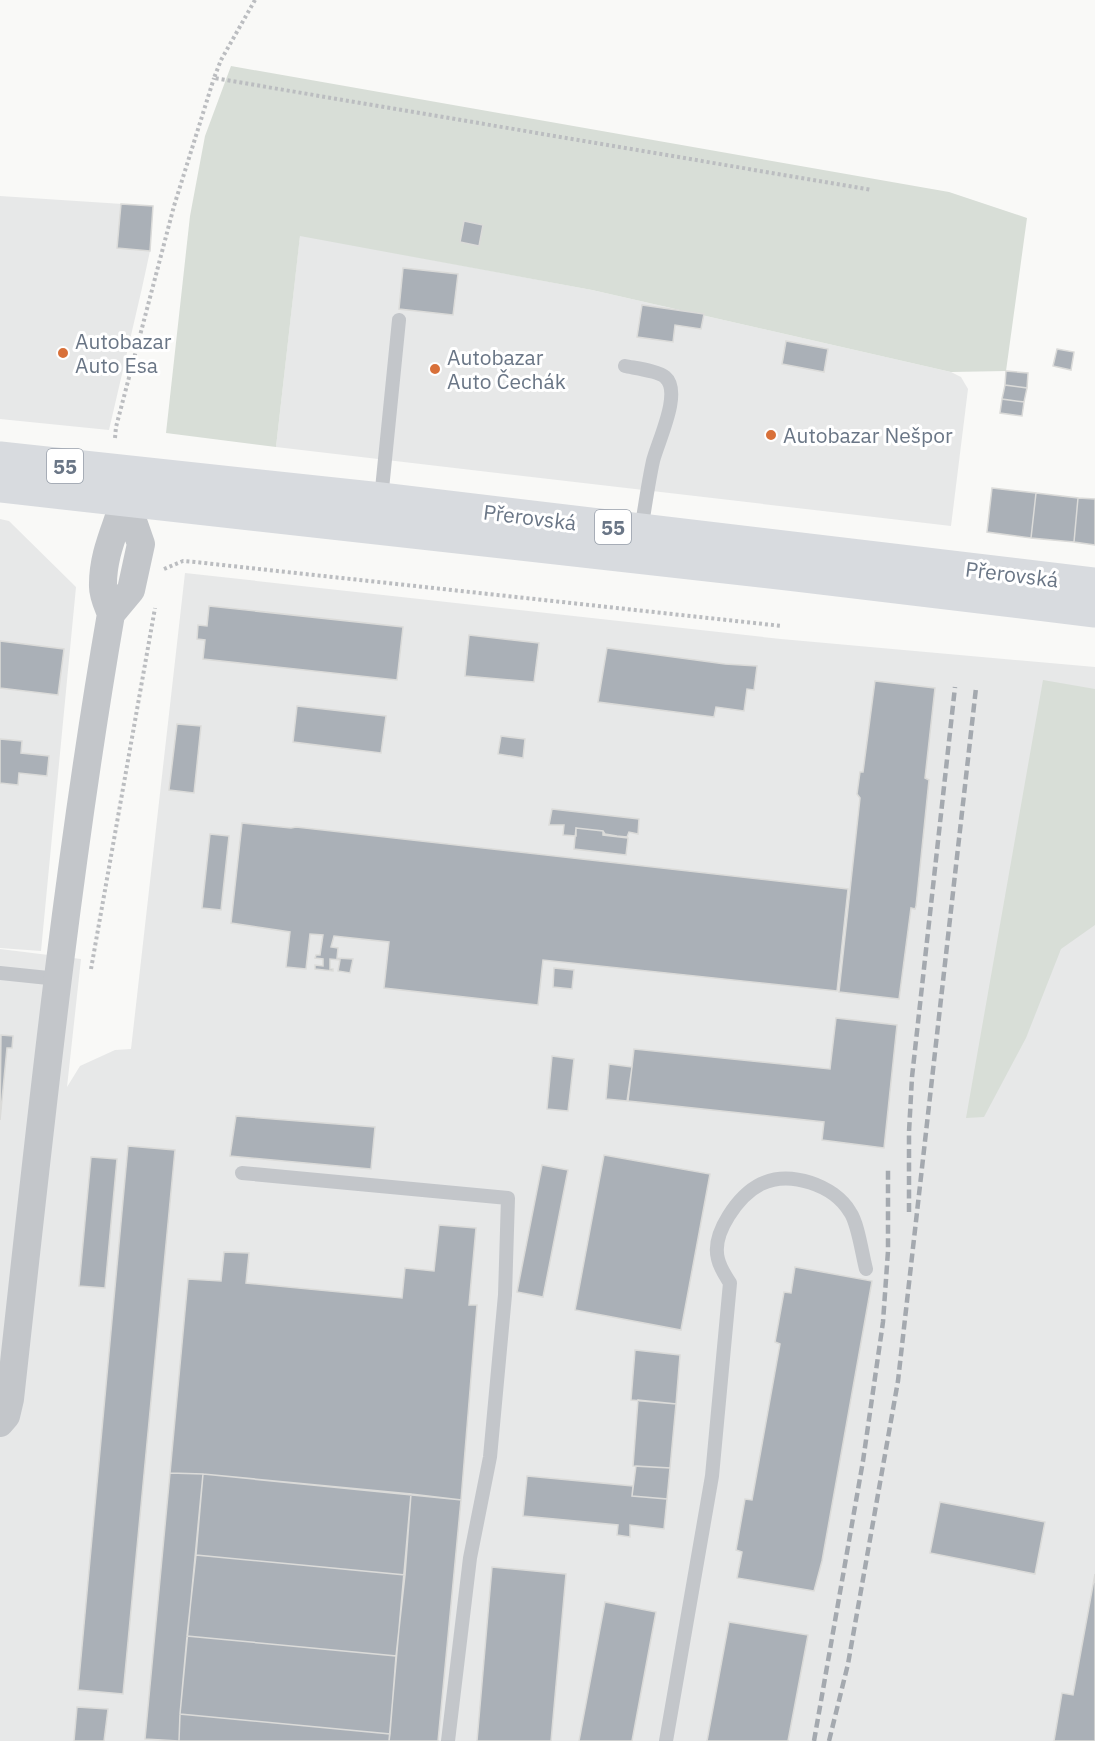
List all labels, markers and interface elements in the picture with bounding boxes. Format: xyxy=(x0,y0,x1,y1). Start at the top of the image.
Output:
place label: Autobazar Auto Esa xyxy=(75,327,172,379)
place label: Autobazar Auto Čechák xyxy=(447,343,566,395)
marker: Autobazar Auto Esa xyxy=(56,346,70,360)
marker: Autobazar Auto Čechák xyxy=(428,362,442,376)
place label: Autobazar Nešpor xyxy=(783,421,953,449)
marker: Autobazar Nešpor xyxy=(764,428,778,442)
road number: 55 xyxy=(47,449,83,483)
street label: Přerovská xyxy=(482,497,578,537)
road number: 55 xyxy=(595,510,631,544)
street label: Přerovská xyxy=(964,554,1060,594)

